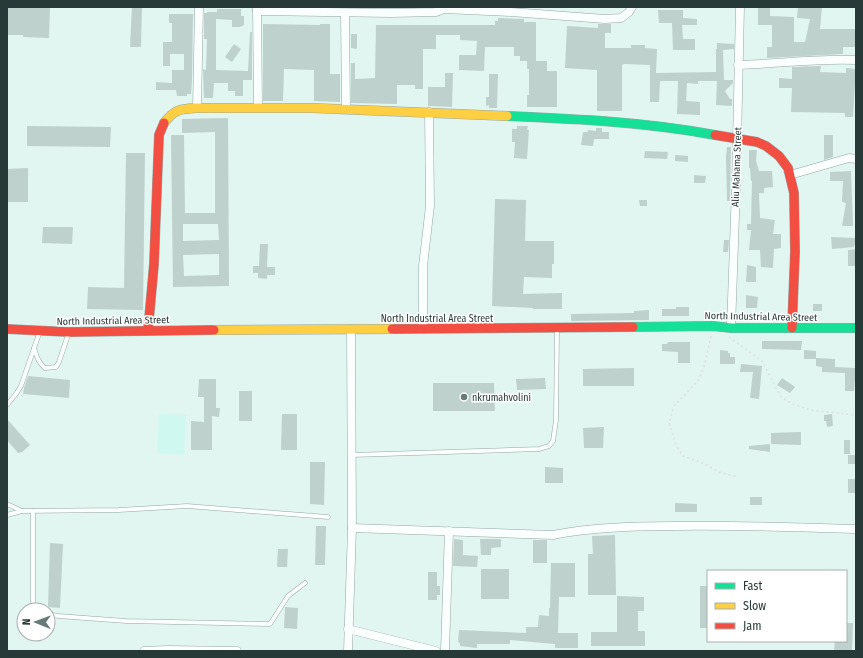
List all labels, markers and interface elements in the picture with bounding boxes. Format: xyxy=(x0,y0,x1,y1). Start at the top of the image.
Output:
street label: Aliu Mahama Street xyxy=(730,126,744,207)
street label: North Industrial Area Street xyxy=(705,310,818,324)
street label: North Industrial Area Street xyxy=(381,313,494,325)
street label: North Industrial Area Street xyxy=(57,314,170,328)
marker: nkrumahvolini xyxy=(459,392,469,402)
place label: nkrumahvolini xyxy=(472,392,531,404)
legend xyxy=(707,570,847,642)
text: Fast xyxy=(743,579,762,593)
text: Slow xyxy=(743,599,766,613)
north arrow xyxy=(16,602,56,642)
text: N xyxy=(20,618,33,625)
text: Jam xyxy=(743,619,761,633)

